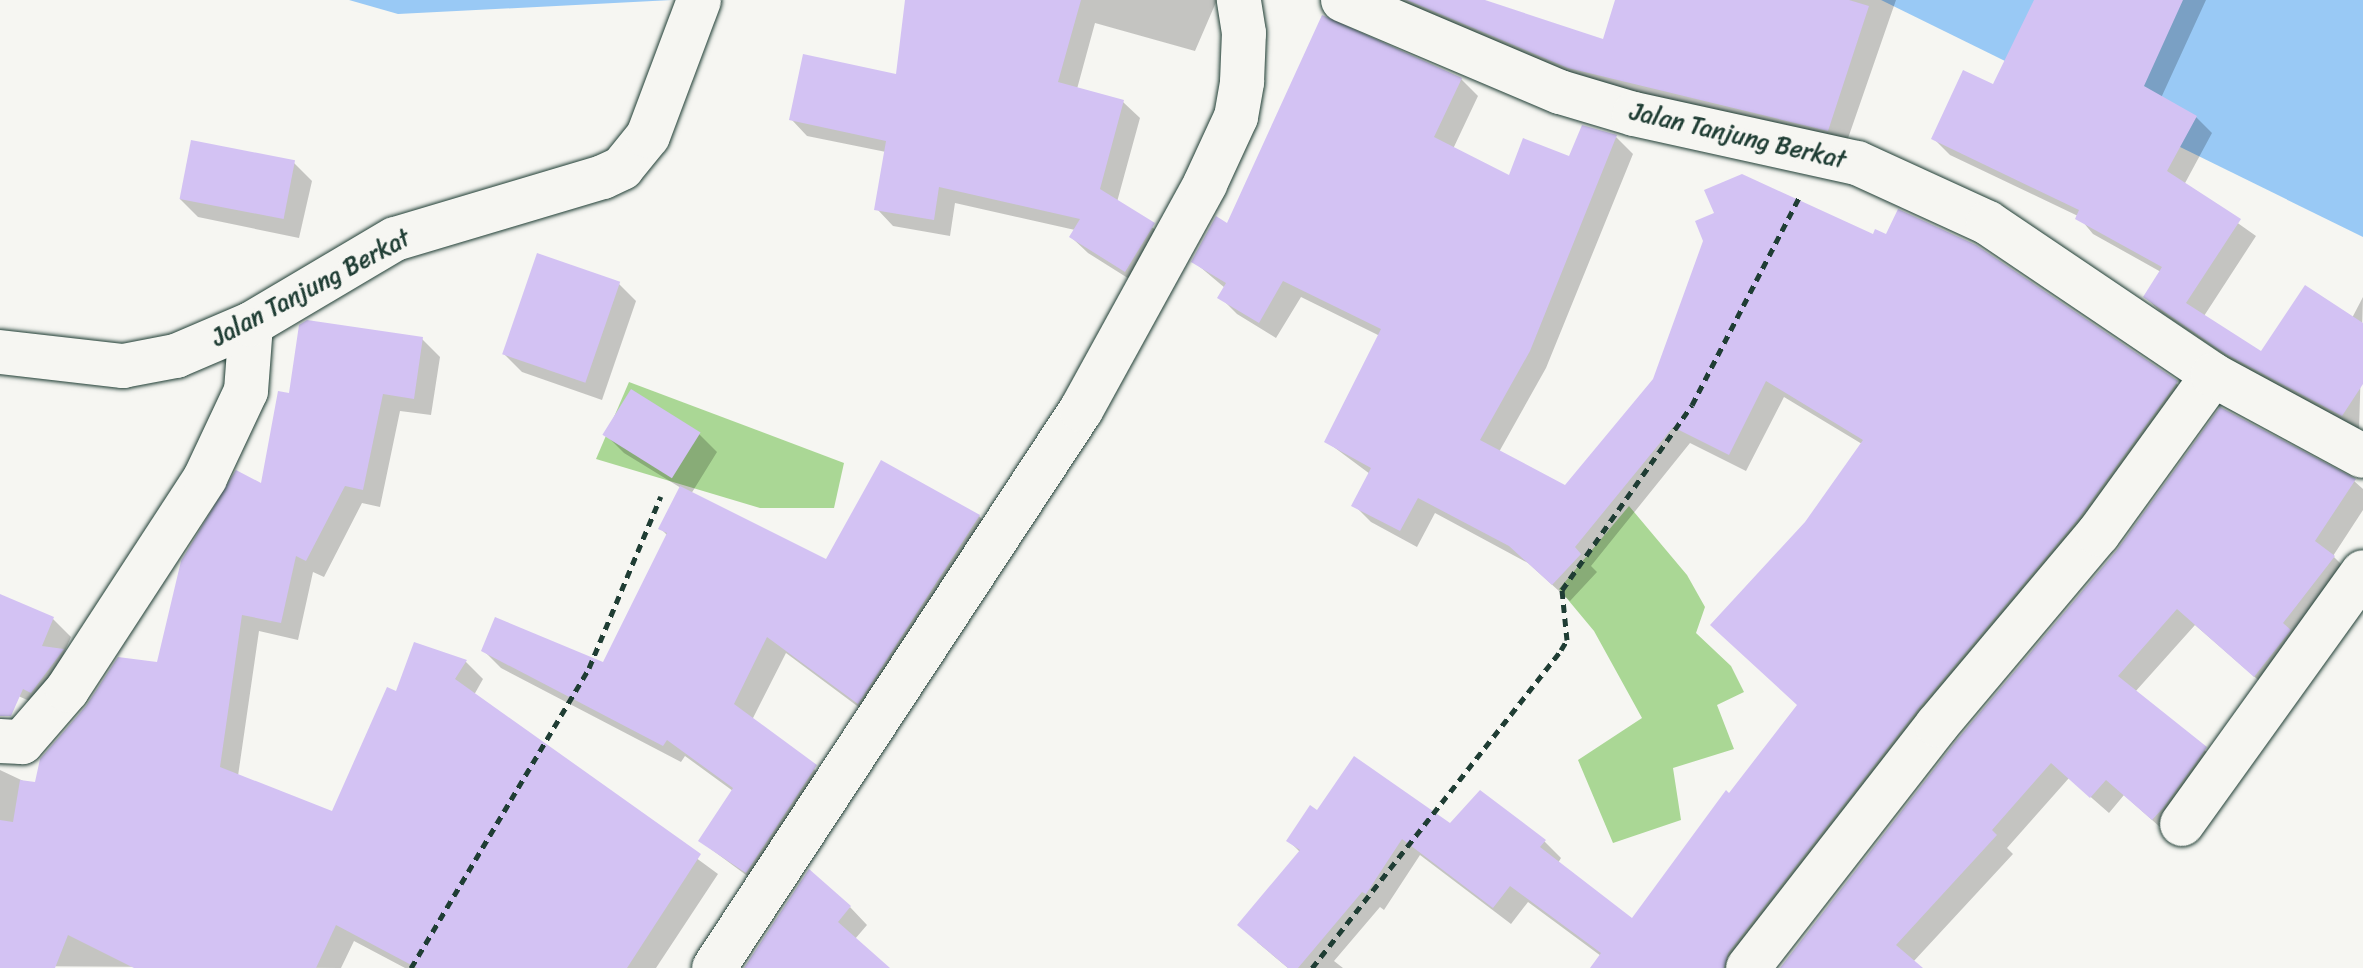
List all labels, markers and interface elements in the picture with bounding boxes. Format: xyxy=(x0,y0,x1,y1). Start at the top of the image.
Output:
street label: Jalan Tanjung Berkat xyxy=(1627,97,1849,175)
street label: Jalan Tanjung Berkat xyxy=(207,223,415,353)

